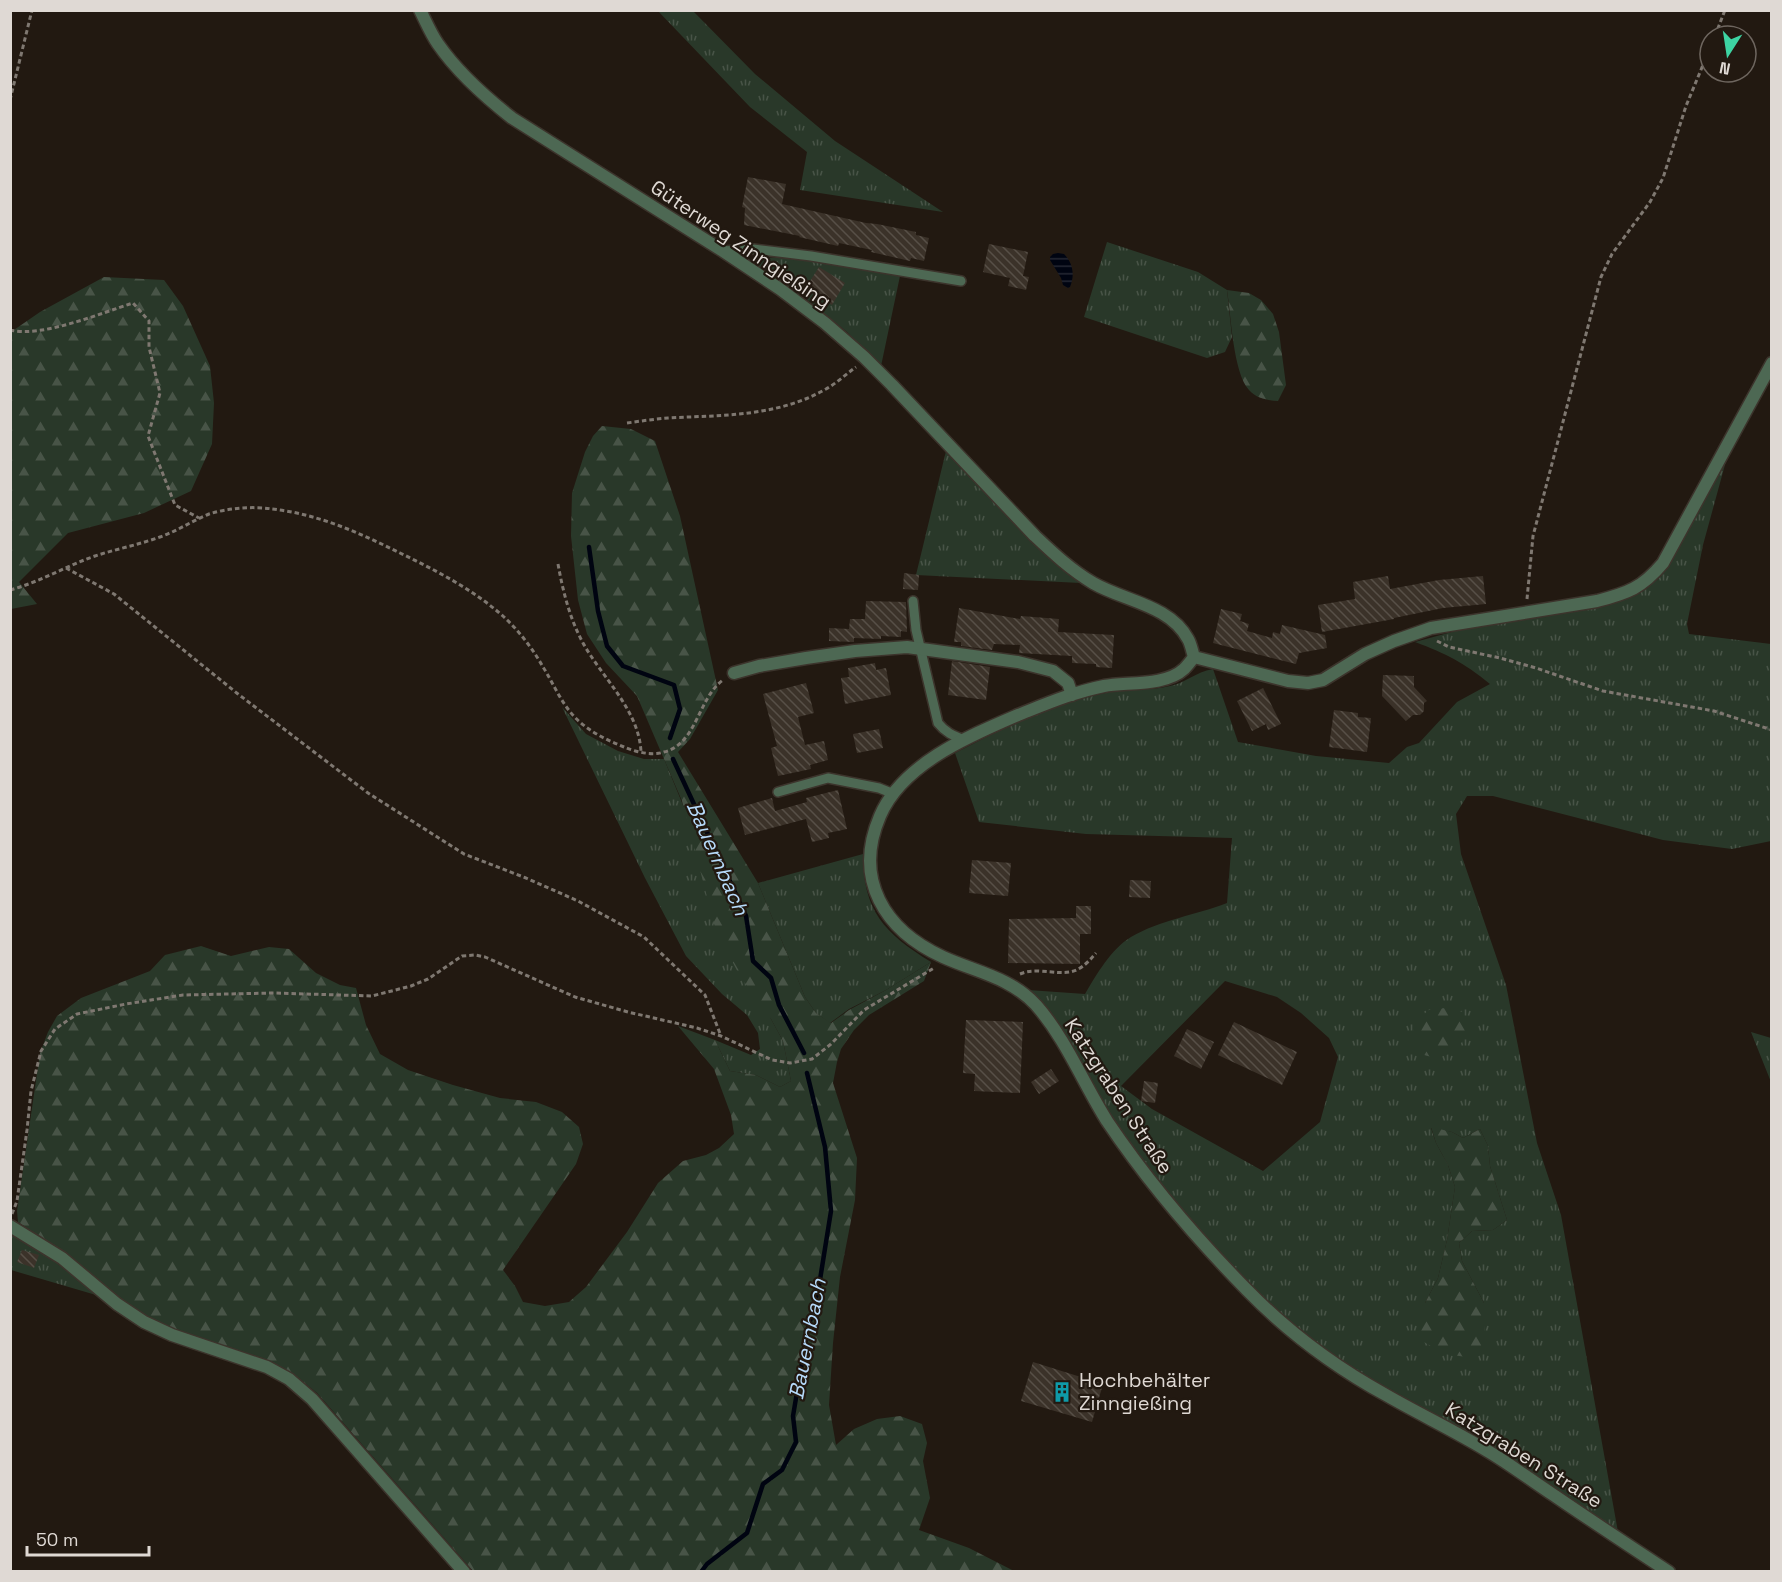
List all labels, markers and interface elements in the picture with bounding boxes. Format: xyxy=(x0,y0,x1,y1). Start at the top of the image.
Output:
north arrow xyxy=(1698,24,1758,84)
text: N xyxy=(1718,57,1732,80)
street label: Güterweg Zinngießing xyxy=(646,174,836,314)
water label: Bauernbach xyxy=(681,797,756,920)
street label: Katzgraben Straße xyxy=(1059,1013,1179,1179)
water label: Bauernbach xyxy=(782,1275,832,1402)
place label: Hochbehälter Zinngießing xyxy=(1079,1367,1210,1416)
building icon: Hochbehälter Zinngießing xyxy=(1050,1380,1074,1404)
street label: Katzgraben Straße xyxy=(1441,1396,1607,1514)
scale bar xyxy=(27,1519,148,1557)
text: 50 m xyxy=(36,1528,78,1551)

